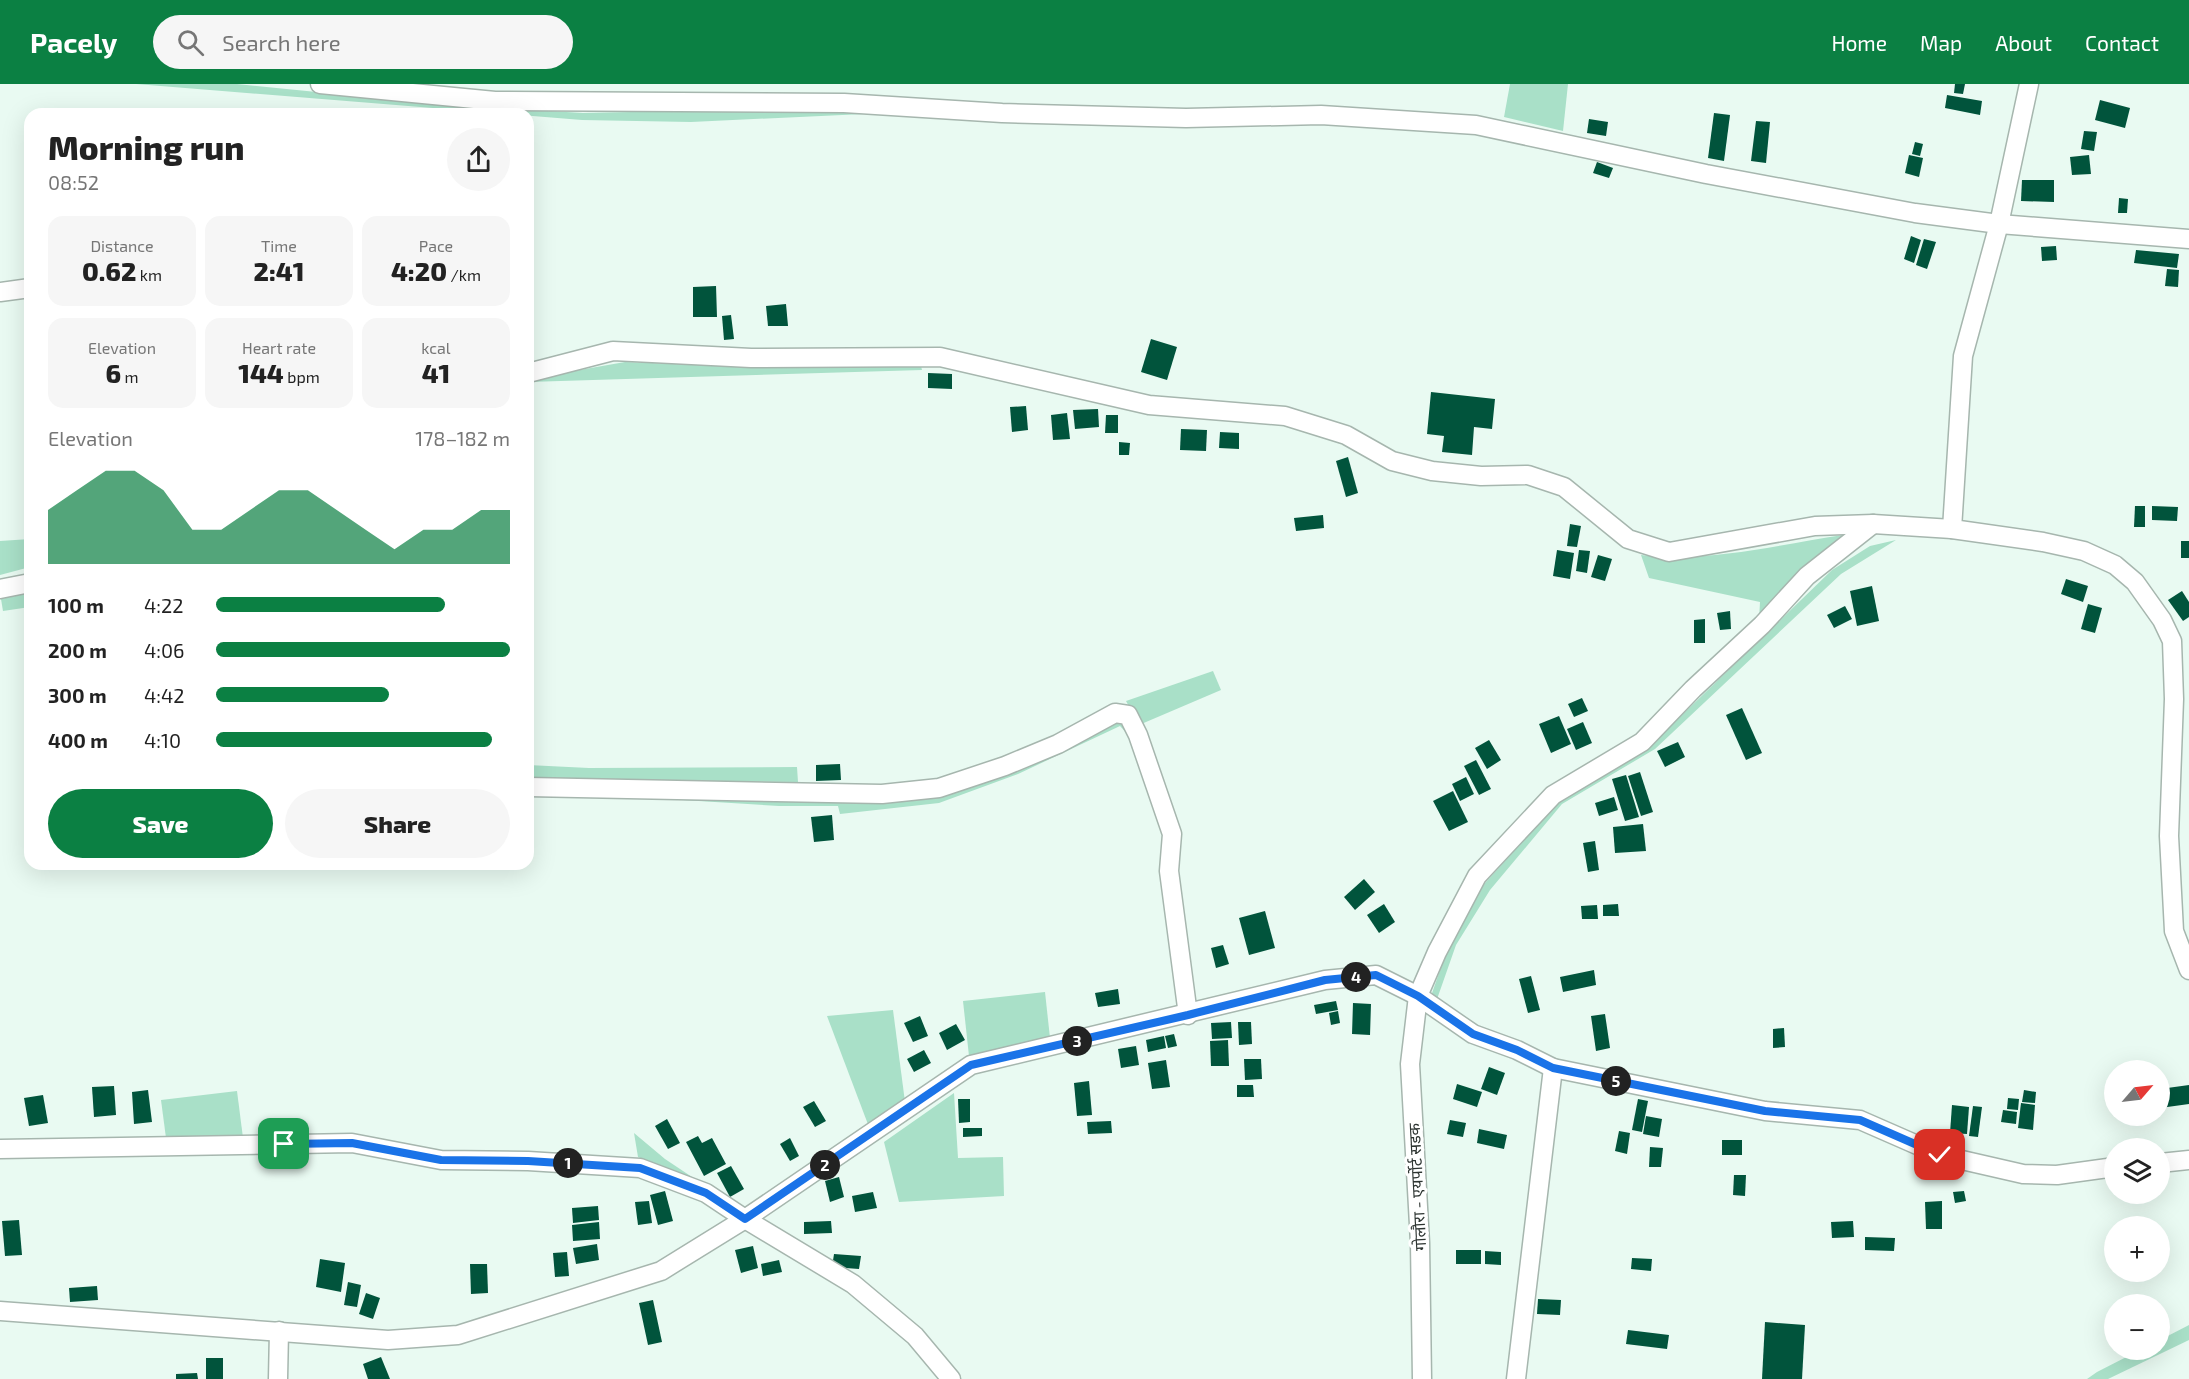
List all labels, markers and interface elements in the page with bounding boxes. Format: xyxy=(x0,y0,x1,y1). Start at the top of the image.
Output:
search box xyxy=(153,15,573,69)
text: Pacely xyxy=(30,25,117,59)
icon: search xyxy=(174,26,207,59)
text: Search here xyxy=(222,29,341,55)
text: Home xyxy=(1831,30,1887,55)
text: Map xyxy=(1920,30,1962,55)
text: About xyxy=(1995,30,2052,55)
text: Contact xyxy=(2085,30,2159,55)
text: Morning run xyxy=(48,127,245,167)
button: share xyxy=(447,128,510,191)
text: 08:52 xyxy=(48,170,99,194)
text: Distance xyxy=(90,236,154,255)
text: Time xyxy=(261,236,297,255)
text: Pace xyxy=(419,236,453,255)
text: 0.62 xyxy=(82,255,136,286)
text: 2:41 xyxy=(254,255,304,286)
text: 4:20 xyxy=(391,255,447,286)
text: km xyxy=(136,265,162,284)
text: /km xyxy=(447,265,481,284)
text: Elevation xyxy=(88,338,156,357)
text: Heart rate xyxy=(242,338,316,357)
text: kcal xyxy=(421,338,451,357)
text: 6 xyxy=(105,357,121,388)
text: 144 xyxy=(238,357,284,388)
text: 41 xyxy=(422,357,450,388)
text: m xyxy=(121,367,139,386)
text: bpm xyxy=(284,367,320,386)
text: Elevation xyxy=(48,426,133,450)
text: 178–182 m xyxy=(415,426,510,450)
text: 100 m xyxy=(48,593,104,617)
text: 4:22 xyxy=(144,593,184,617)
text: 200 m xyxy=(48,638,107,662)
text: 4:06 xyxy=(144,638,185,662)
text: 300 m xyxy=(48,683,107,707)
text: 4:42 xyxy=(144,683,185,707)
text: 400 m xyxy=(48,728,108,752)
text: 4:10 xyxy=(144,728,181,752)
button: Save xyxy=(48,789,273,858)
button: Share xyxy=(285,789,510,858)
pin: 4 xyxy=(1341,962,1371,992)
text: 4 xyxy=(1351,967,1361,986)
pin: 3 xyxy=(1062,1026,1092,1056)
text: 3 xyxy=(1072,1031,1082,1050)
north arrow xyxy=(2104,1060,2170,1126)
map controls xyxy=(2104,1060,2170,1360)
pin: 5 xyxy=(1601,1066,1631,1096)
text: 5 xyxy=(1612,1071,1620,1090)
pin xyxy=(258,1118,309,1169)
street label: गोलौरा - एयर्पोर्ट सडक xyxy=(1404,1122,1429,1251)
icon: arrive xyxy=(267,1127,300,1160)
pin xyxy=(1914,1129,1965,1180)
icon: check xyxy=(1923,1138,1956,1171)
button: layers xyxy=(2104,1138,2170,1204)
pin: 1 xyxy=(553,1148,583,1178)
pin: 2 xyxy=(810,1150,840,1180)
text: 1 xyxy=(565,1153,571,1172)
text: 2 xyxy=(820,1155,830,1174)
button: + xyxy=(2104,1216,2170,1282)
button: − xyxy=(2104,1294,2170,1360)

